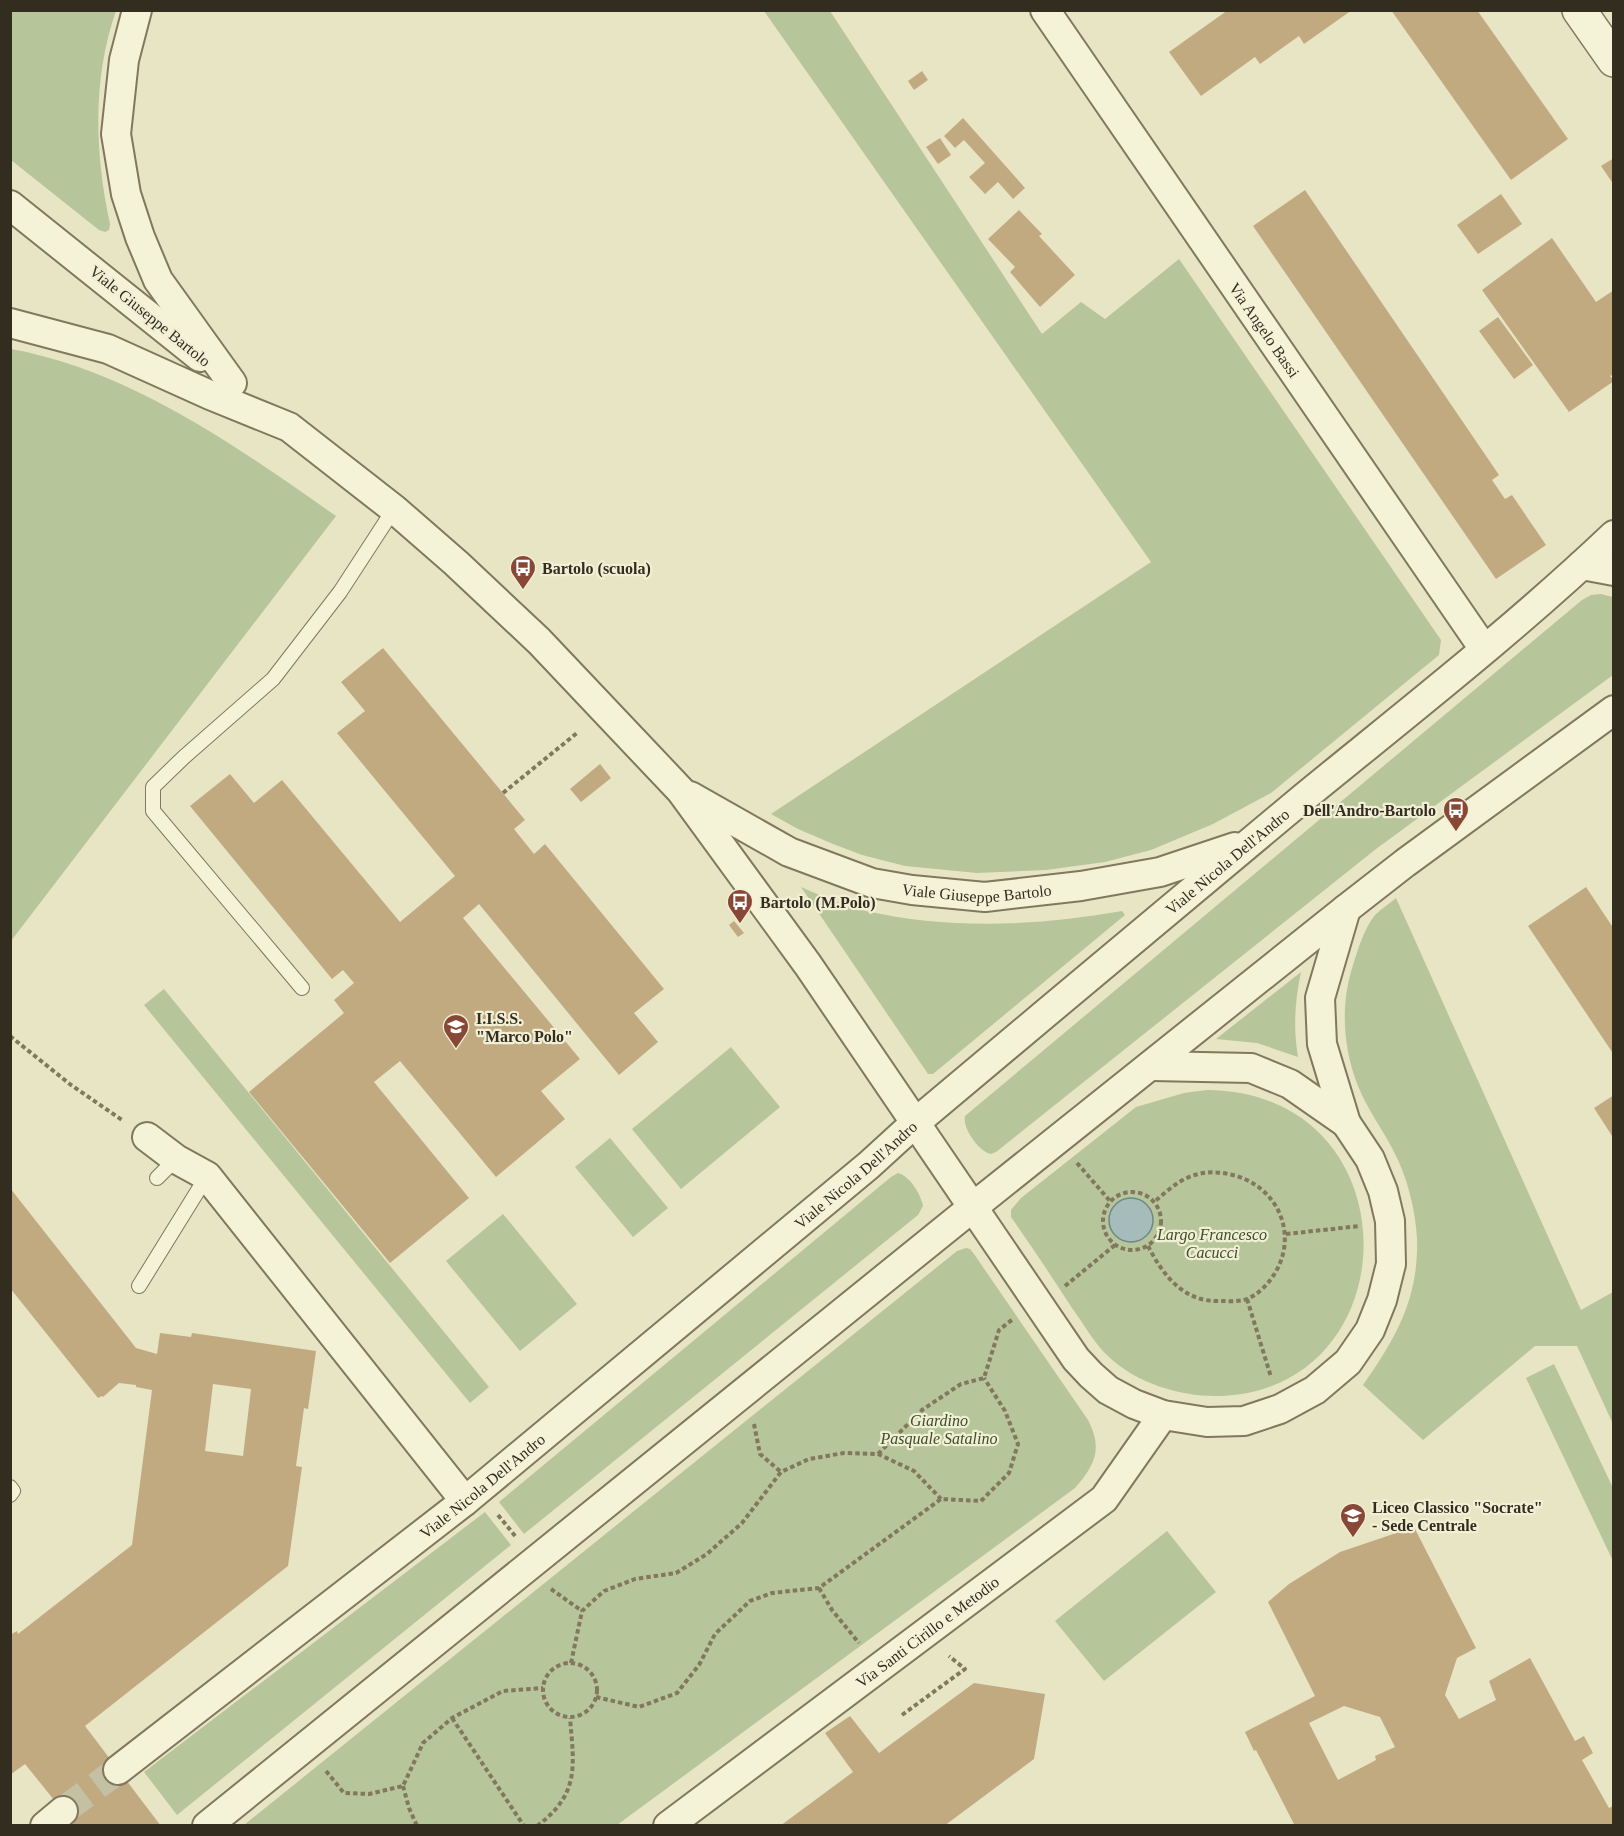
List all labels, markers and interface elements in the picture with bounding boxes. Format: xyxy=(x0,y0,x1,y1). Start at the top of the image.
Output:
street label: Viale Giuseppe Bartolo xyxy=(86,262,214,371)
street label: Via Angelo Bassi xyxy=(1226,279,1303,381)
bus stop icon: Bartolo (scuola) xyxy=(508,553,538,591)
place label: Bartolo (scuola) xyxy=(542,560,651,578)
bus stop icon: Dell'Andro-Bartolo xyxy=(1441,795,1471,833)
place label: Dell'Andro-Bartolo xyxy=(1303,802,1436,819)
street label: Viale Nicola Dell'Andro xyxy=(1162,805,1292,918)
street label: Viale Giuseppe Bartolo xyxy=(901,880,1052,906)
bus stop icon: Bartolo (M.Polo) xyxy=(725,887,755,925)
place label: Bartolo (M.Polo) xyxy=(760,894,876,912)
place label: I.I.S.S. "Marco Polo" xyxy=(476,1010,573,1045)
school or university icon: I.I.S.S. "Marco Polo" xyxy=(441,1012,471,1050)
street label: Viale Nicola Dell'Andro xyxy=(791,1117,920,1232)
park label: Largo Francesco Cacucci xyxy=(1156,1226,1267,1261)
park label: Giardino Pasquale Satalino xyxy=(880,1412,997,1448)
street label: Viale Nicola Dell'Andro xyxy=(416,1430,548,1541)
place label: Liceo Classico "Socrate" - Sede Centrale xyxy=(1372,1499,1543,1534)
school or university icon: Liceo Classico "Socrate" - Sede Centrale xyxy=(1338,1501,1368,1539)
street label: Via Santi Cirillo e Metodio xyxy=(852,1573,1002,1691)

